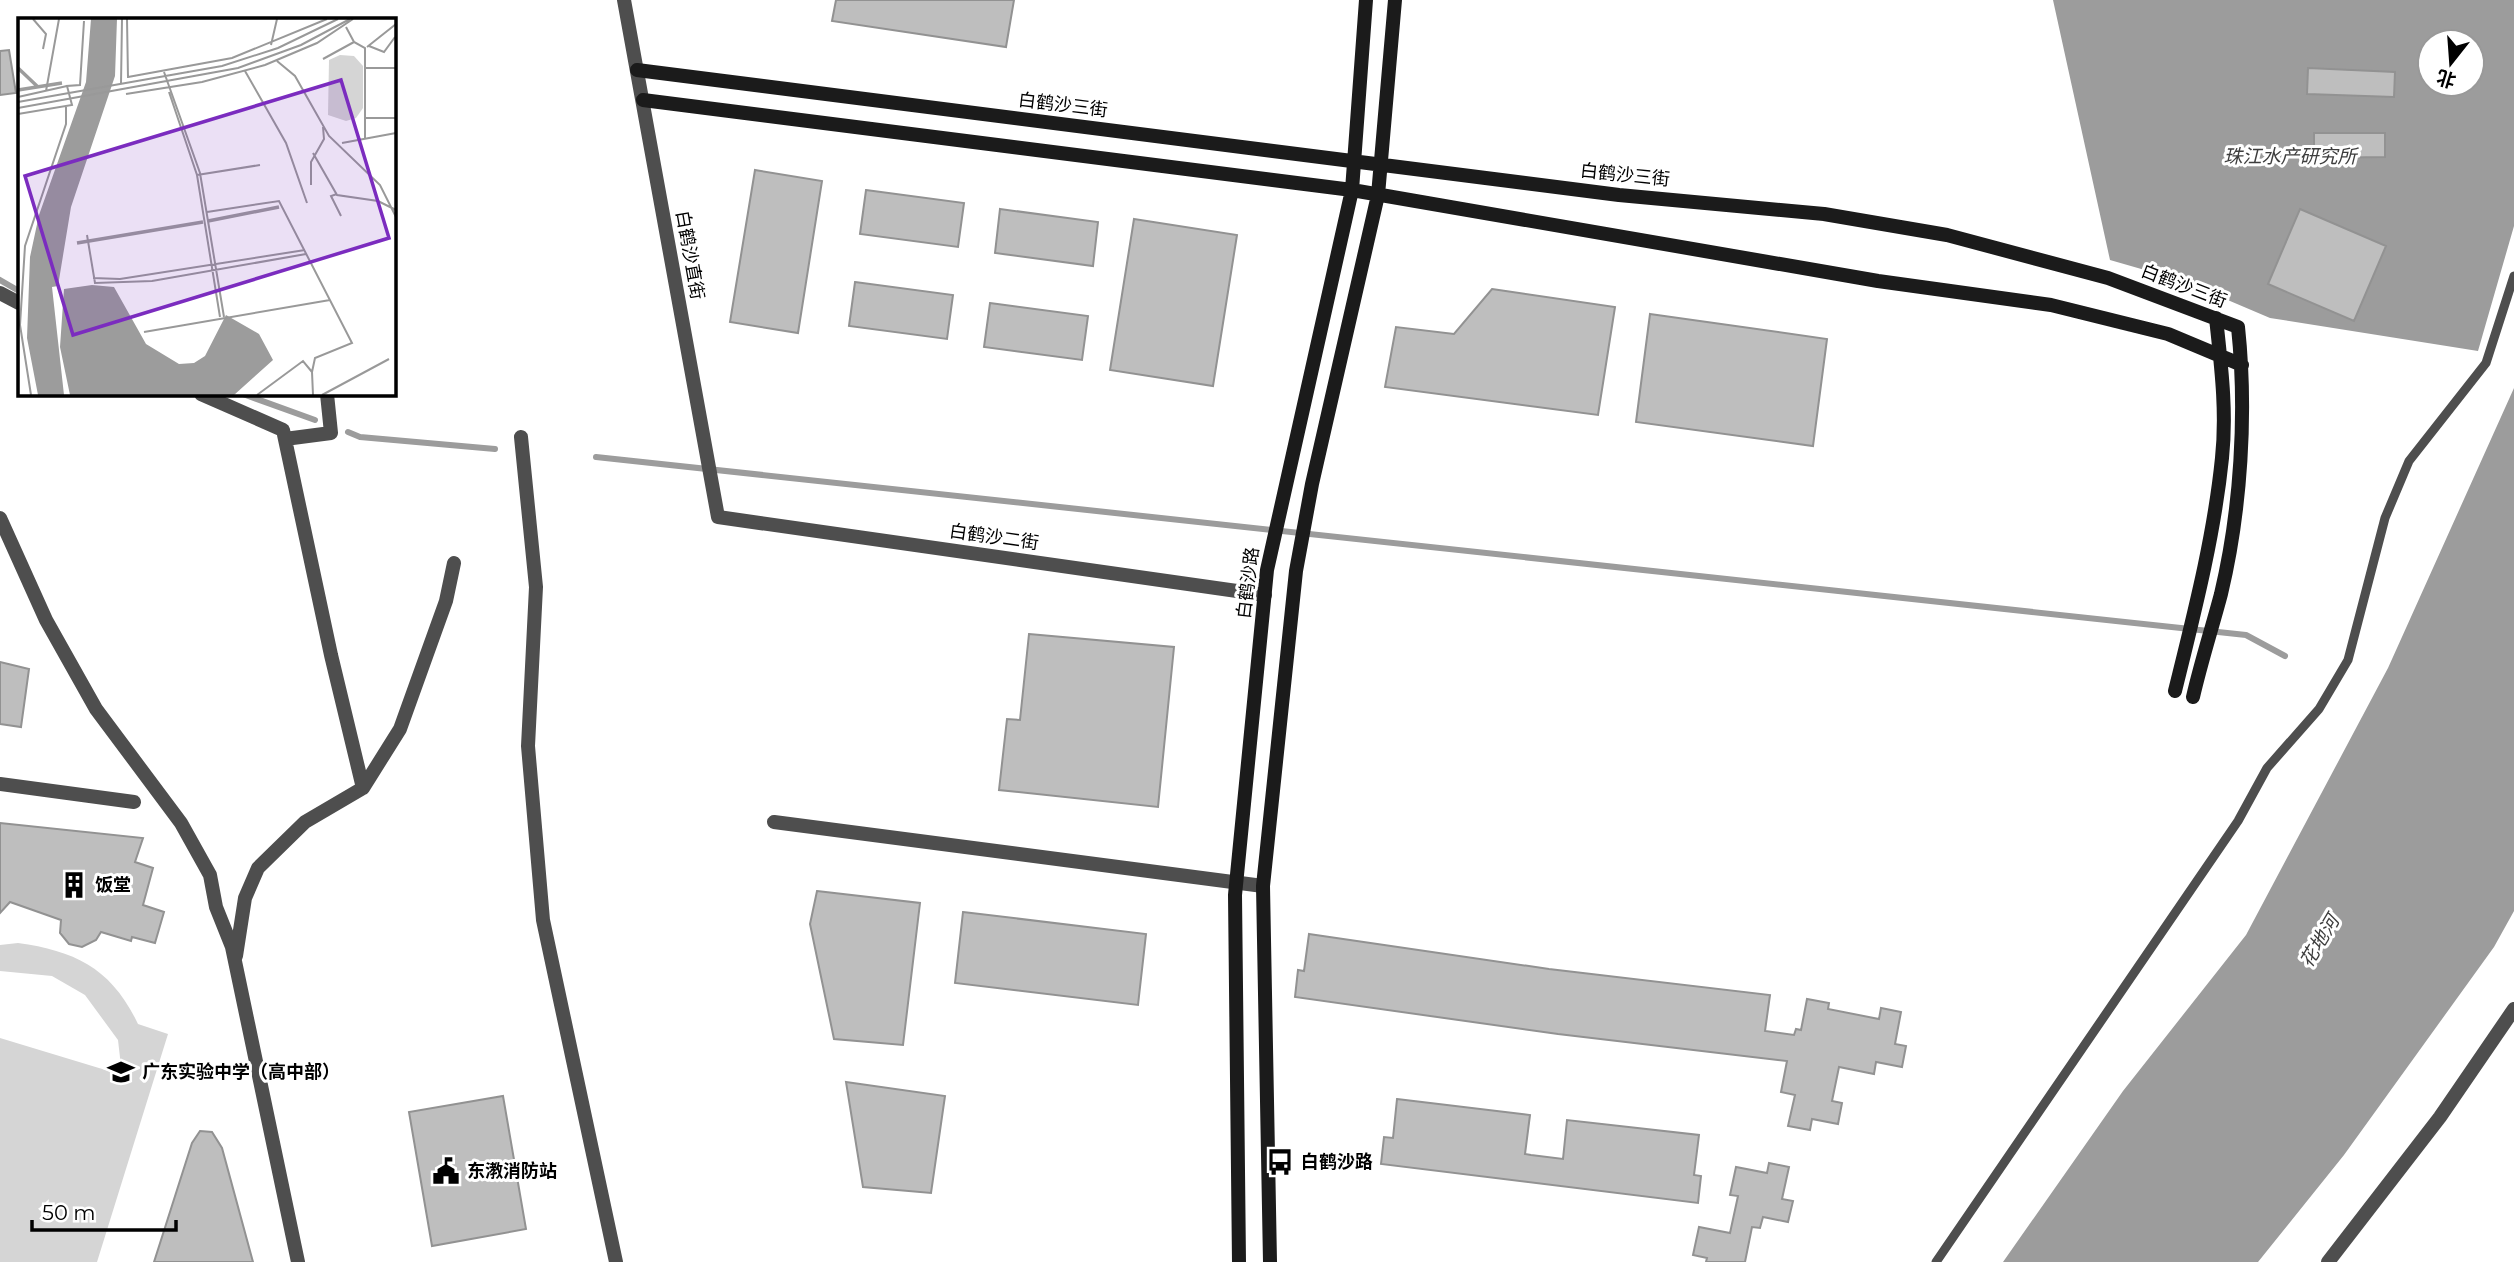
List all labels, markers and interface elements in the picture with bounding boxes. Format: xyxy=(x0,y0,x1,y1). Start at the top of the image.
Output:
inset map xyxy=(18,18,396,396)
north arrow xyxy=(2416,28,2486,98)
text: 北 xyxy=(2434,65,2459,93)
street label: 白鹤沙三街 xyxy=(1017,89,1109,121)
water label: 珠江水产研究所 xyxy=(2223,145,2359,168)
street label: 白鹤沙三街 xyxy=(1579,159,1671,191)
street label: 白鹤沙直街 xyxy=(671,209,709,301)
street label: 白鹤沙三街 xyxy=(2138,260,2230,312)
street label: 白鹤沙二街 xyxy=(948,520,1040,554)
street label: 白鹤沙路 xyxy=(1233,546,1263,620)
building icon: 饭堂 xyxy=(59,870,89,900)
place label: 饭堂 xyxy=(95,874,131,896)
water label: 花地河 xyxy=(2295,907,2346,972)
school or university icon: 广东实验中学（高中部） xyxy=(106,1057,136,1087)
place label: 广东实验中学（高中部） xyxy=(142,1061,340,1083)
bus stop icon: 白鹤沙路 xyxy=(1265,1147,1295,1177)
place label: 白鹤沙路 xyxy=(1301,1151,1373,1173)
public building icon: 东漖消防站 xyxy=(431,1156,461,1186)
place label: 东漖消防站 xyxy=(467,1160,557,1182)
scale bar xyxy=(32,1188,175,1232)
text: 50 m xyxy=(42,1200,96,1225)

